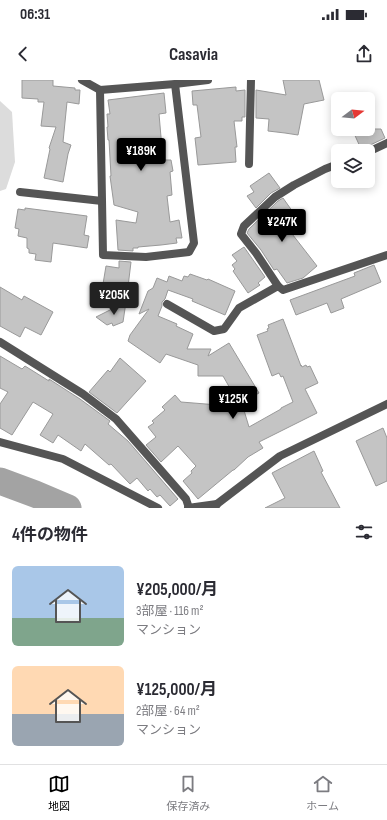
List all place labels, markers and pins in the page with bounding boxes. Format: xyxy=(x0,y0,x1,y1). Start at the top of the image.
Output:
pin: ¥189K xyxy=(113,138,169,172)
pin: ¥247K xyxy=(254,209,310,243)
pin: ¥205K xyxy=(86,282,142,316)
pin: ¥125K xyxy=(205,386,261,420)

